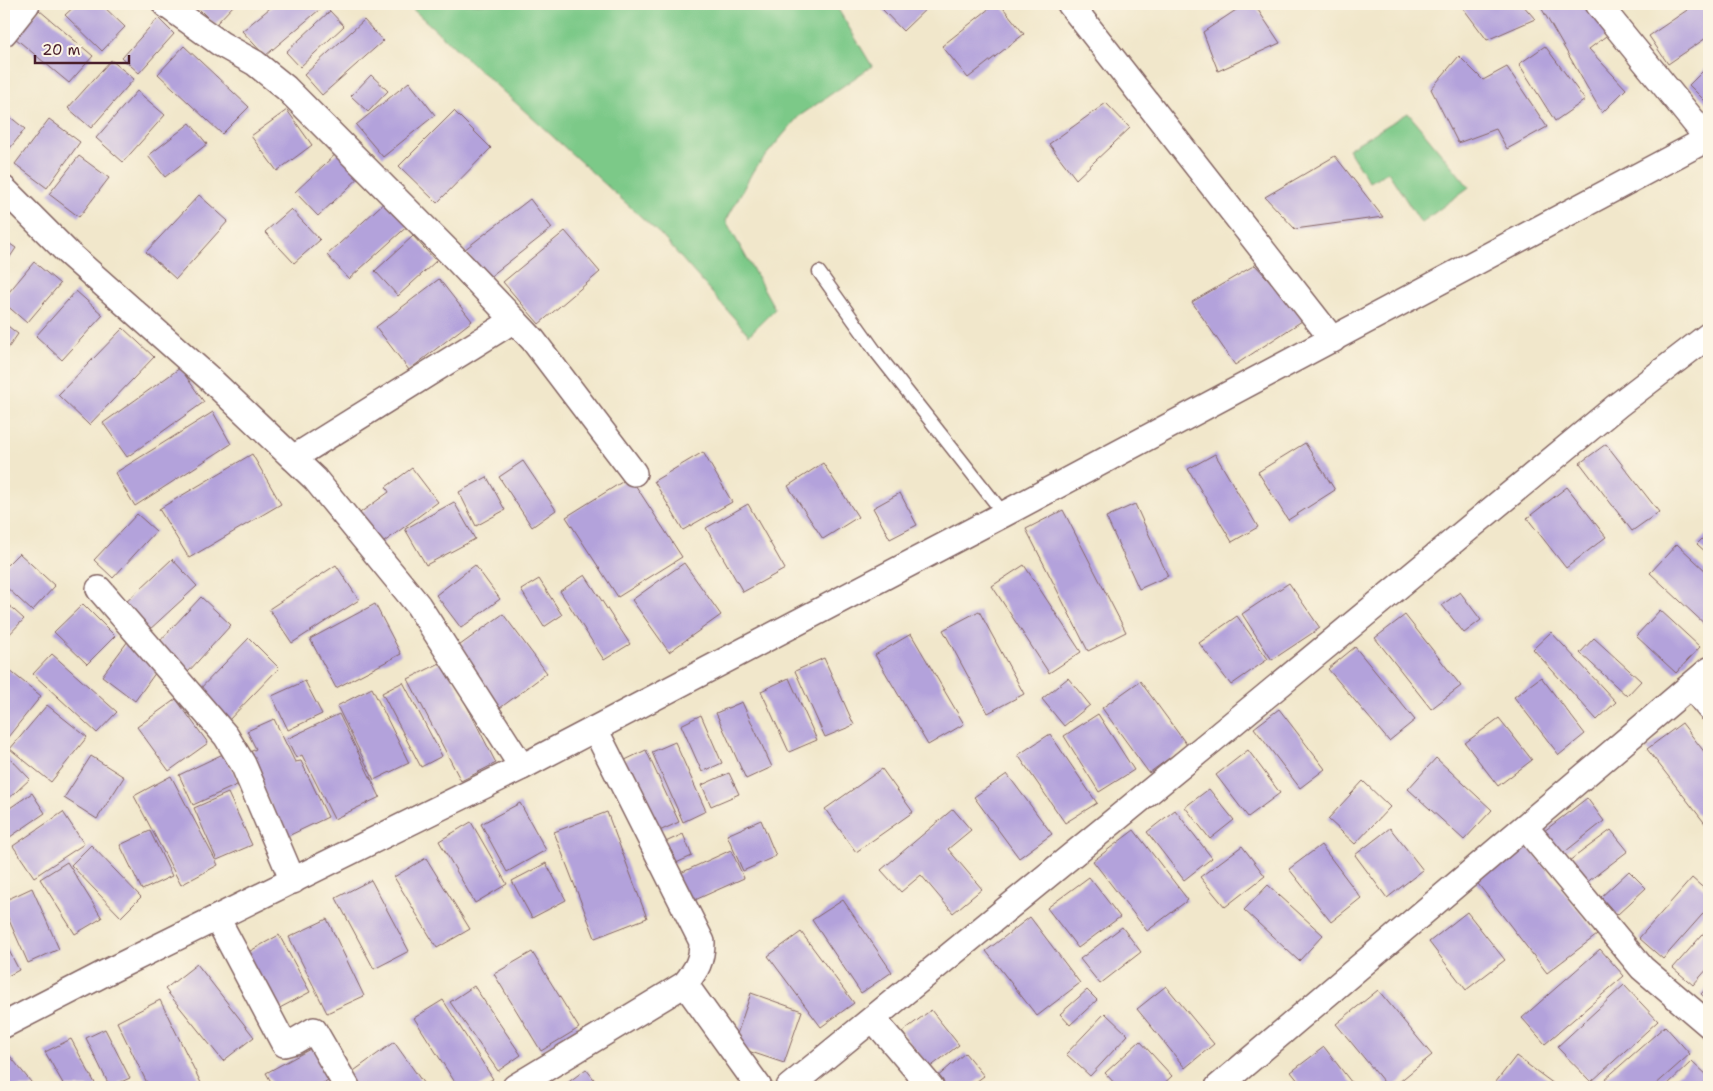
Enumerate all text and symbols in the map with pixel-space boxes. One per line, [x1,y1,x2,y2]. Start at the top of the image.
scale bar [35,32,129,64]
text: 20 m [42,40,81,60]

